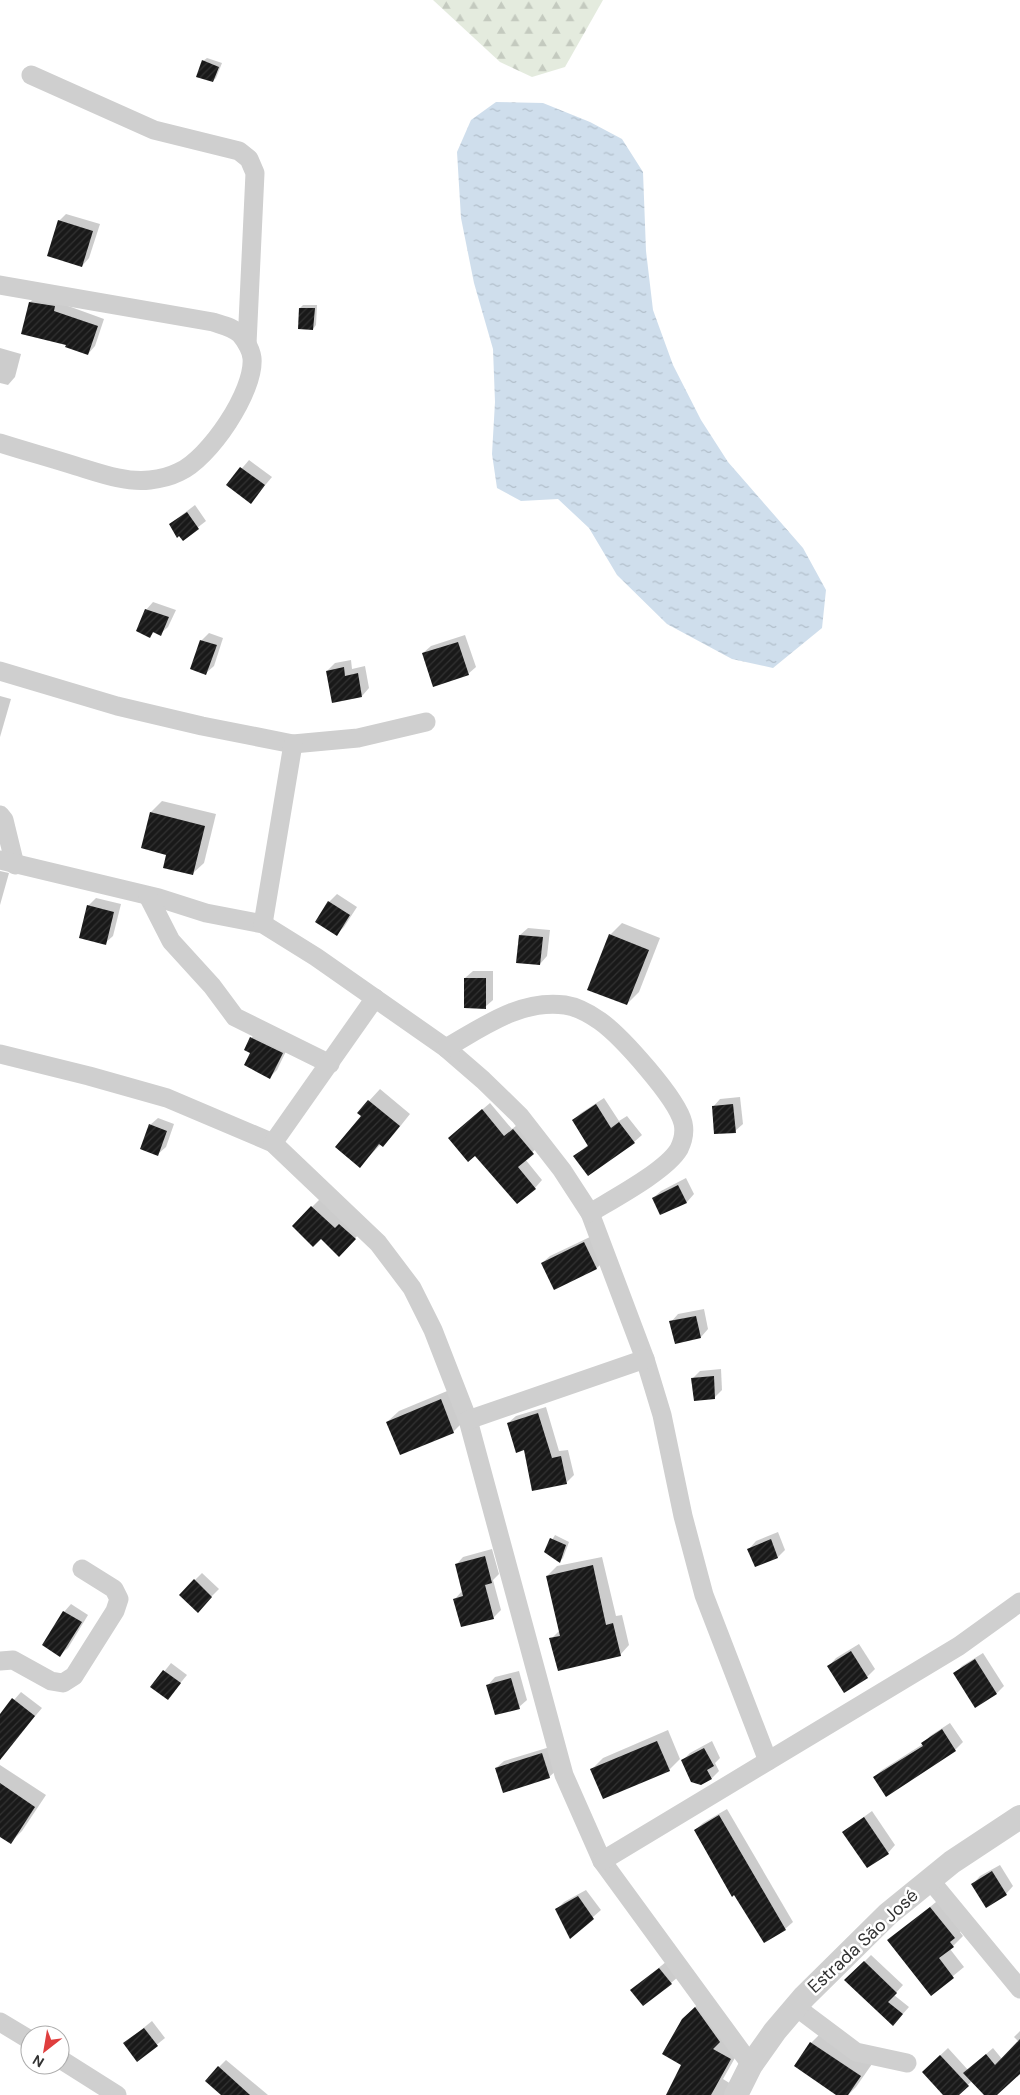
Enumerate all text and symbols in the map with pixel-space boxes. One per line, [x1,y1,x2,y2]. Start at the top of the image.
street label: Estrada São José [803,1884,923,1998]
north arrow [20,2025,70,2075]
text: N [29,2051,47,2071]

